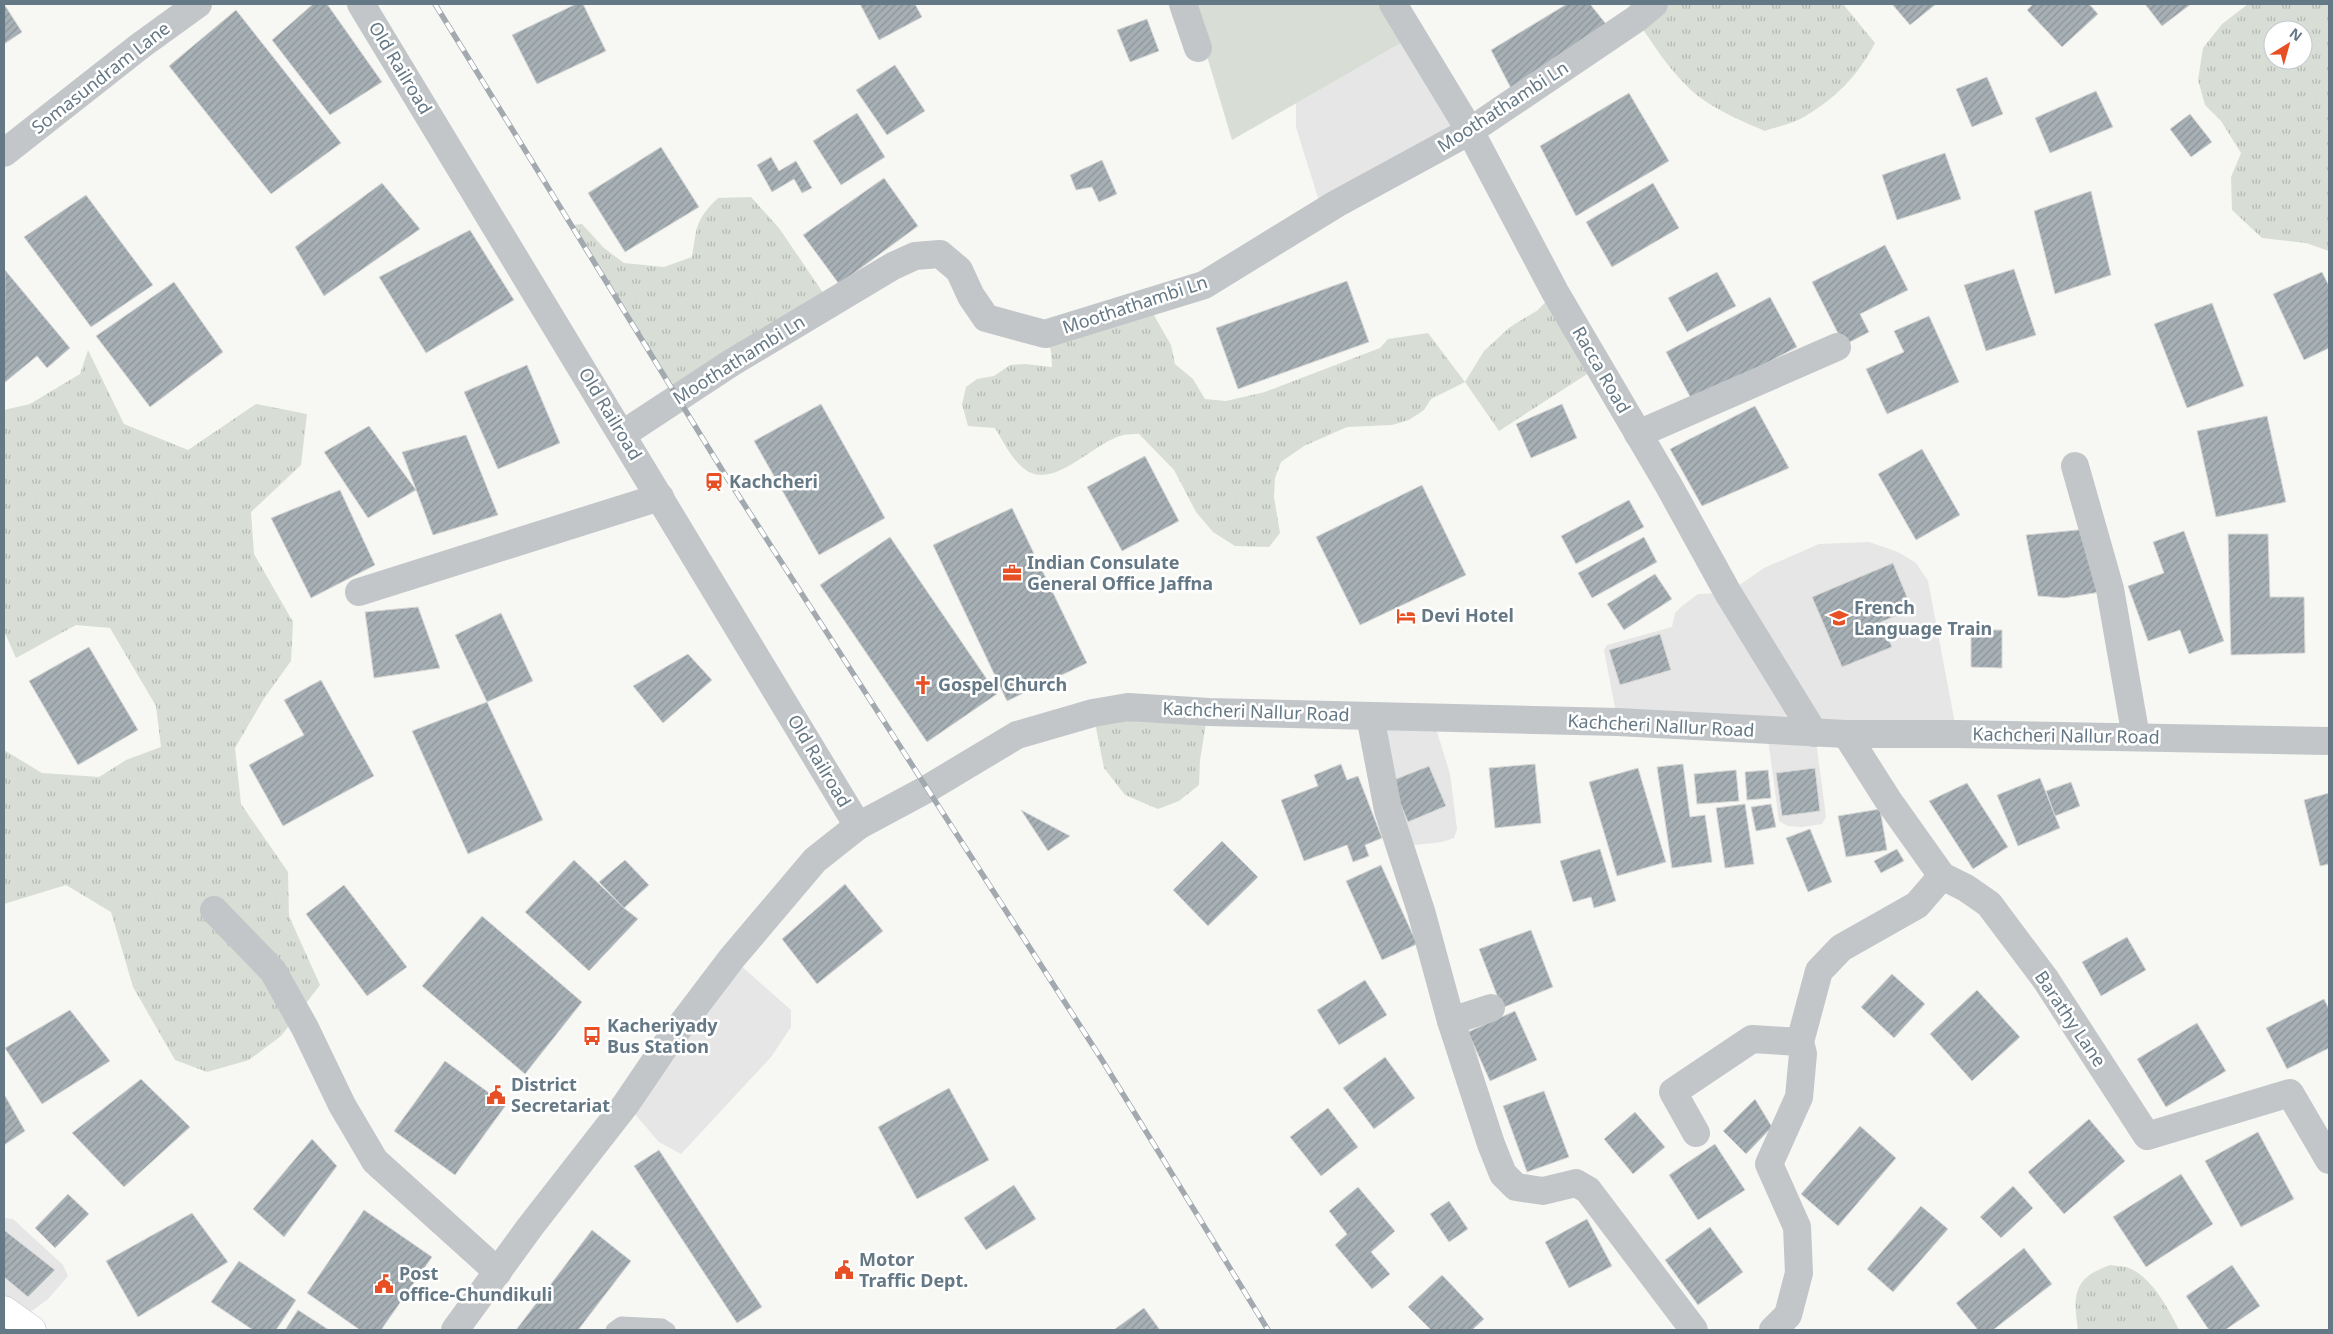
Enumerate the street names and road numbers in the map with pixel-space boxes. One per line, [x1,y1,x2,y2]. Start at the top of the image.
street label: Somasundram Lane [26,16,174,139]
street label: Old Railroad [364,17,438,118]
street label: Moothathambi Ln [1432,55,1572,157]
street label: Moothathambi Ln [1059,269,1210,339]
street label: Moothathambi Ln [668,309,809,409]
street label: Racca Road [1567,322,1636,417]
street label: Old Railroad [574,363,648,464]
street label: Kachcheri Nallur Road [1162,696,1350,726]
street label: Kachcheri Nallur Road [1567,708,1755,742]
street label: Old Railroad [783,710,857,811]
street label: Kachcheri Nallur Road [1972,721,2160,749]
street label: Barathy Lane [2030,966,2112,1071]

